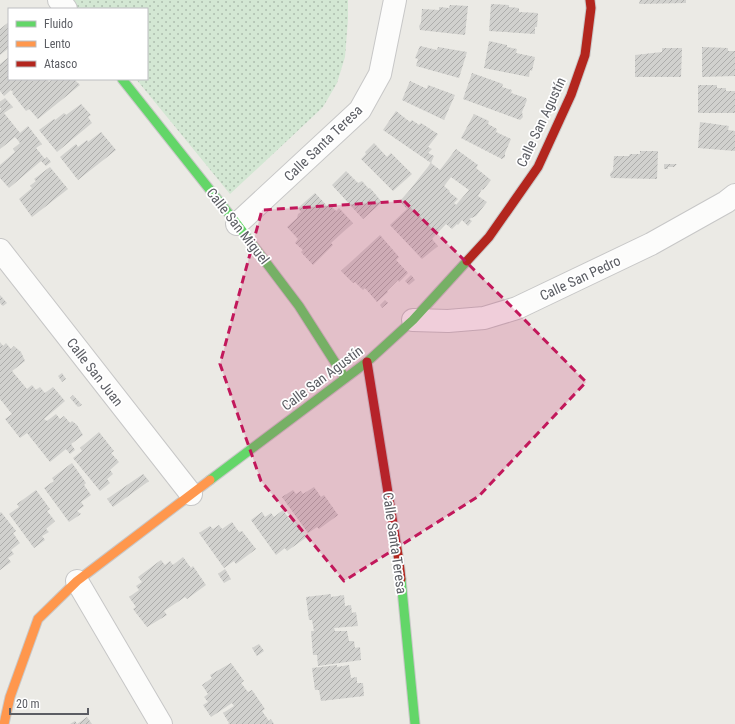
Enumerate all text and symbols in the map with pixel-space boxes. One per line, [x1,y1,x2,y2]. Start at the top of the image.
legend [8,8,148,80]
text: Fluido [44,17,73,31]
text: Lento [44,37,71,51]
text: Atasco [44,57,77,71]
street label: Calle San Agustín [513,75,569,169]
street label: Calle Santa Teresa [281,102,365,184]
street label: Calle San Miguel [203,185,273,267]
street label: Calle San Pedro [537,252,623,304]
street label: Calle San Juan [64,335,126,409]
street label: Calle San Agustín [278,342,366,414]
street label: Calle Santa Teresa [380,491,410,595]
scale bar [10,690,88,716]
text: 20 m [16,697,40,711]

